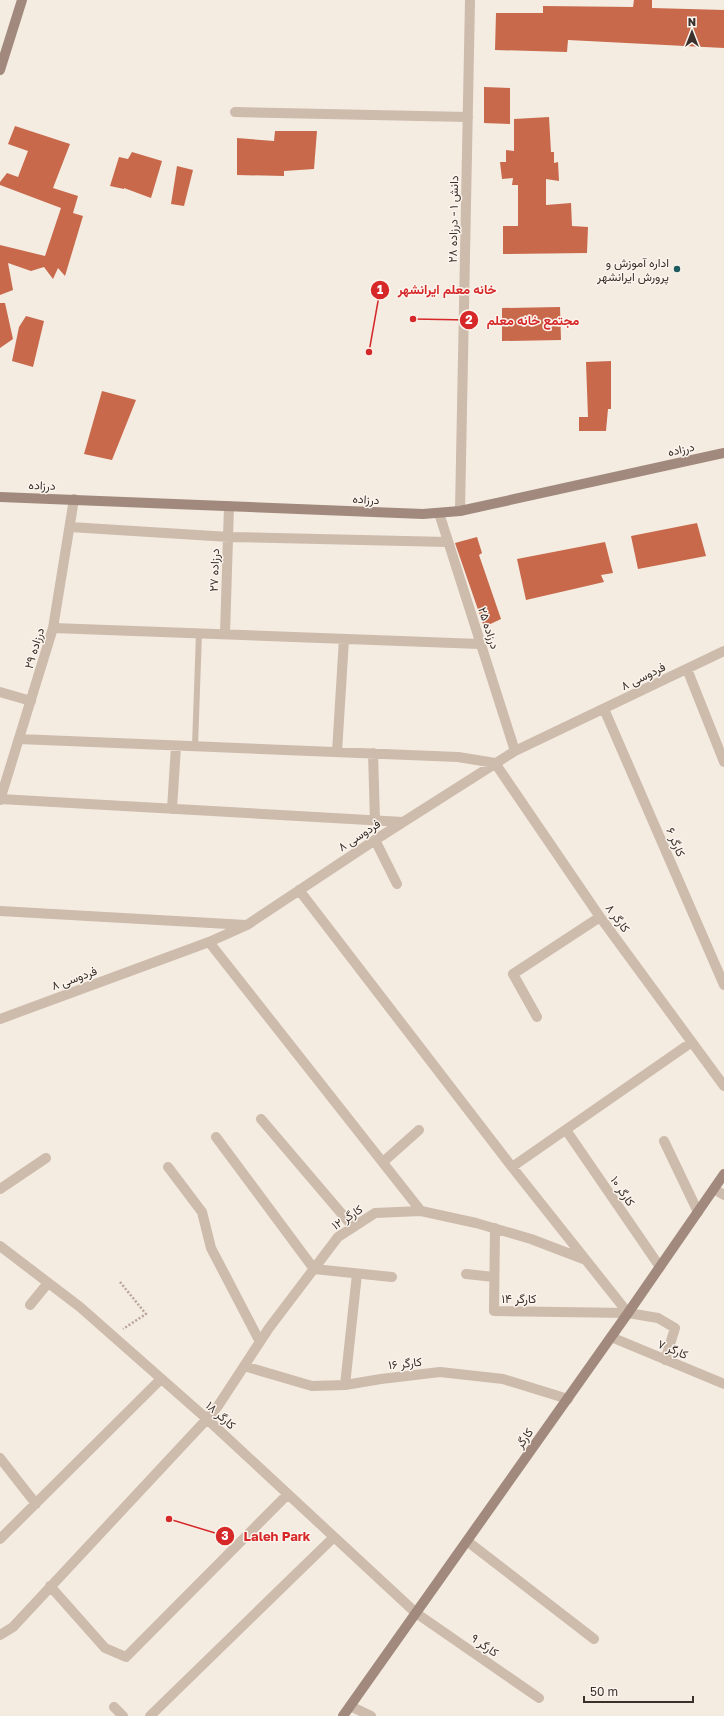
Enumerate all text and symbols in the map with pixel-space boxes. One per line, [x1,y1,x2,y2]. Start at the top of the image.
north arrow [672,12,712,52]
text: N [688,15,696,28]
street label: دانش ۱ - درزاده ۲۸ [445,175,462,263]
place label: اداره آموزش و پرورش ایرانشهر [596,255,669,285]
marker: اداره آموزش و پرورش ایرانشهر [672,264,682,274]
callout: خانه معلم ایرانشهر [370,277,505,302]
text: خانه معلم ایرانشهر [397,281,497,298]
text: 1 [377,282,383,297]
callout: مجتمع خانه معلم [459,308,587,333]
text: 2 [465,312,473,327]
text: مجتمع خانه معلم [487,312,579,330]
street label: درزاده [666,439,696,460]
street label: درزاده [28,477,56,494]
street label: درزاده [352,491,380,508]
street label: درزاده ۲۷ [206,548,223,592]
street label: درزاده ۲۵ [474,605,503,652]
street label: درزاده ۲۹ [21,625,48,671]
street label: فردوسی ۸ [618,659,668,694]
street label: فردوسی ۸ [335,816,384,855]
street label: کارگر ۶ [662,825,689,859]
street label: کارگر ۸ [602,901,633,936]
street label: فردوسی ۸ [49,963,99,994]
street label: کارگر ۱۰ [607,1173,638,1209]
street label: کارگر ۱۲ [329,1201,366,1234]
street label: کارگر ۱۴ [502,1291,536,1307]
street label: کارگر ۷ [655,1336,690,1363]
street label: کارگر ۱۶ [387,1354,423,1373]
street label: کارگر ۱۸ [202,1398,239,1433]
street label: کارگر [511,1425,537,1452]
callout: Laleh Park [215,1524,318,1549]
text: 3 [221,1528,229,1543]
text: Laleh Park [244,1528,311,1544]
street label: کارگر ۹ [468,1630,502,1661]
scale bar [584,1678,693,1704]
text: 50 m [590,1684,618,1699]

